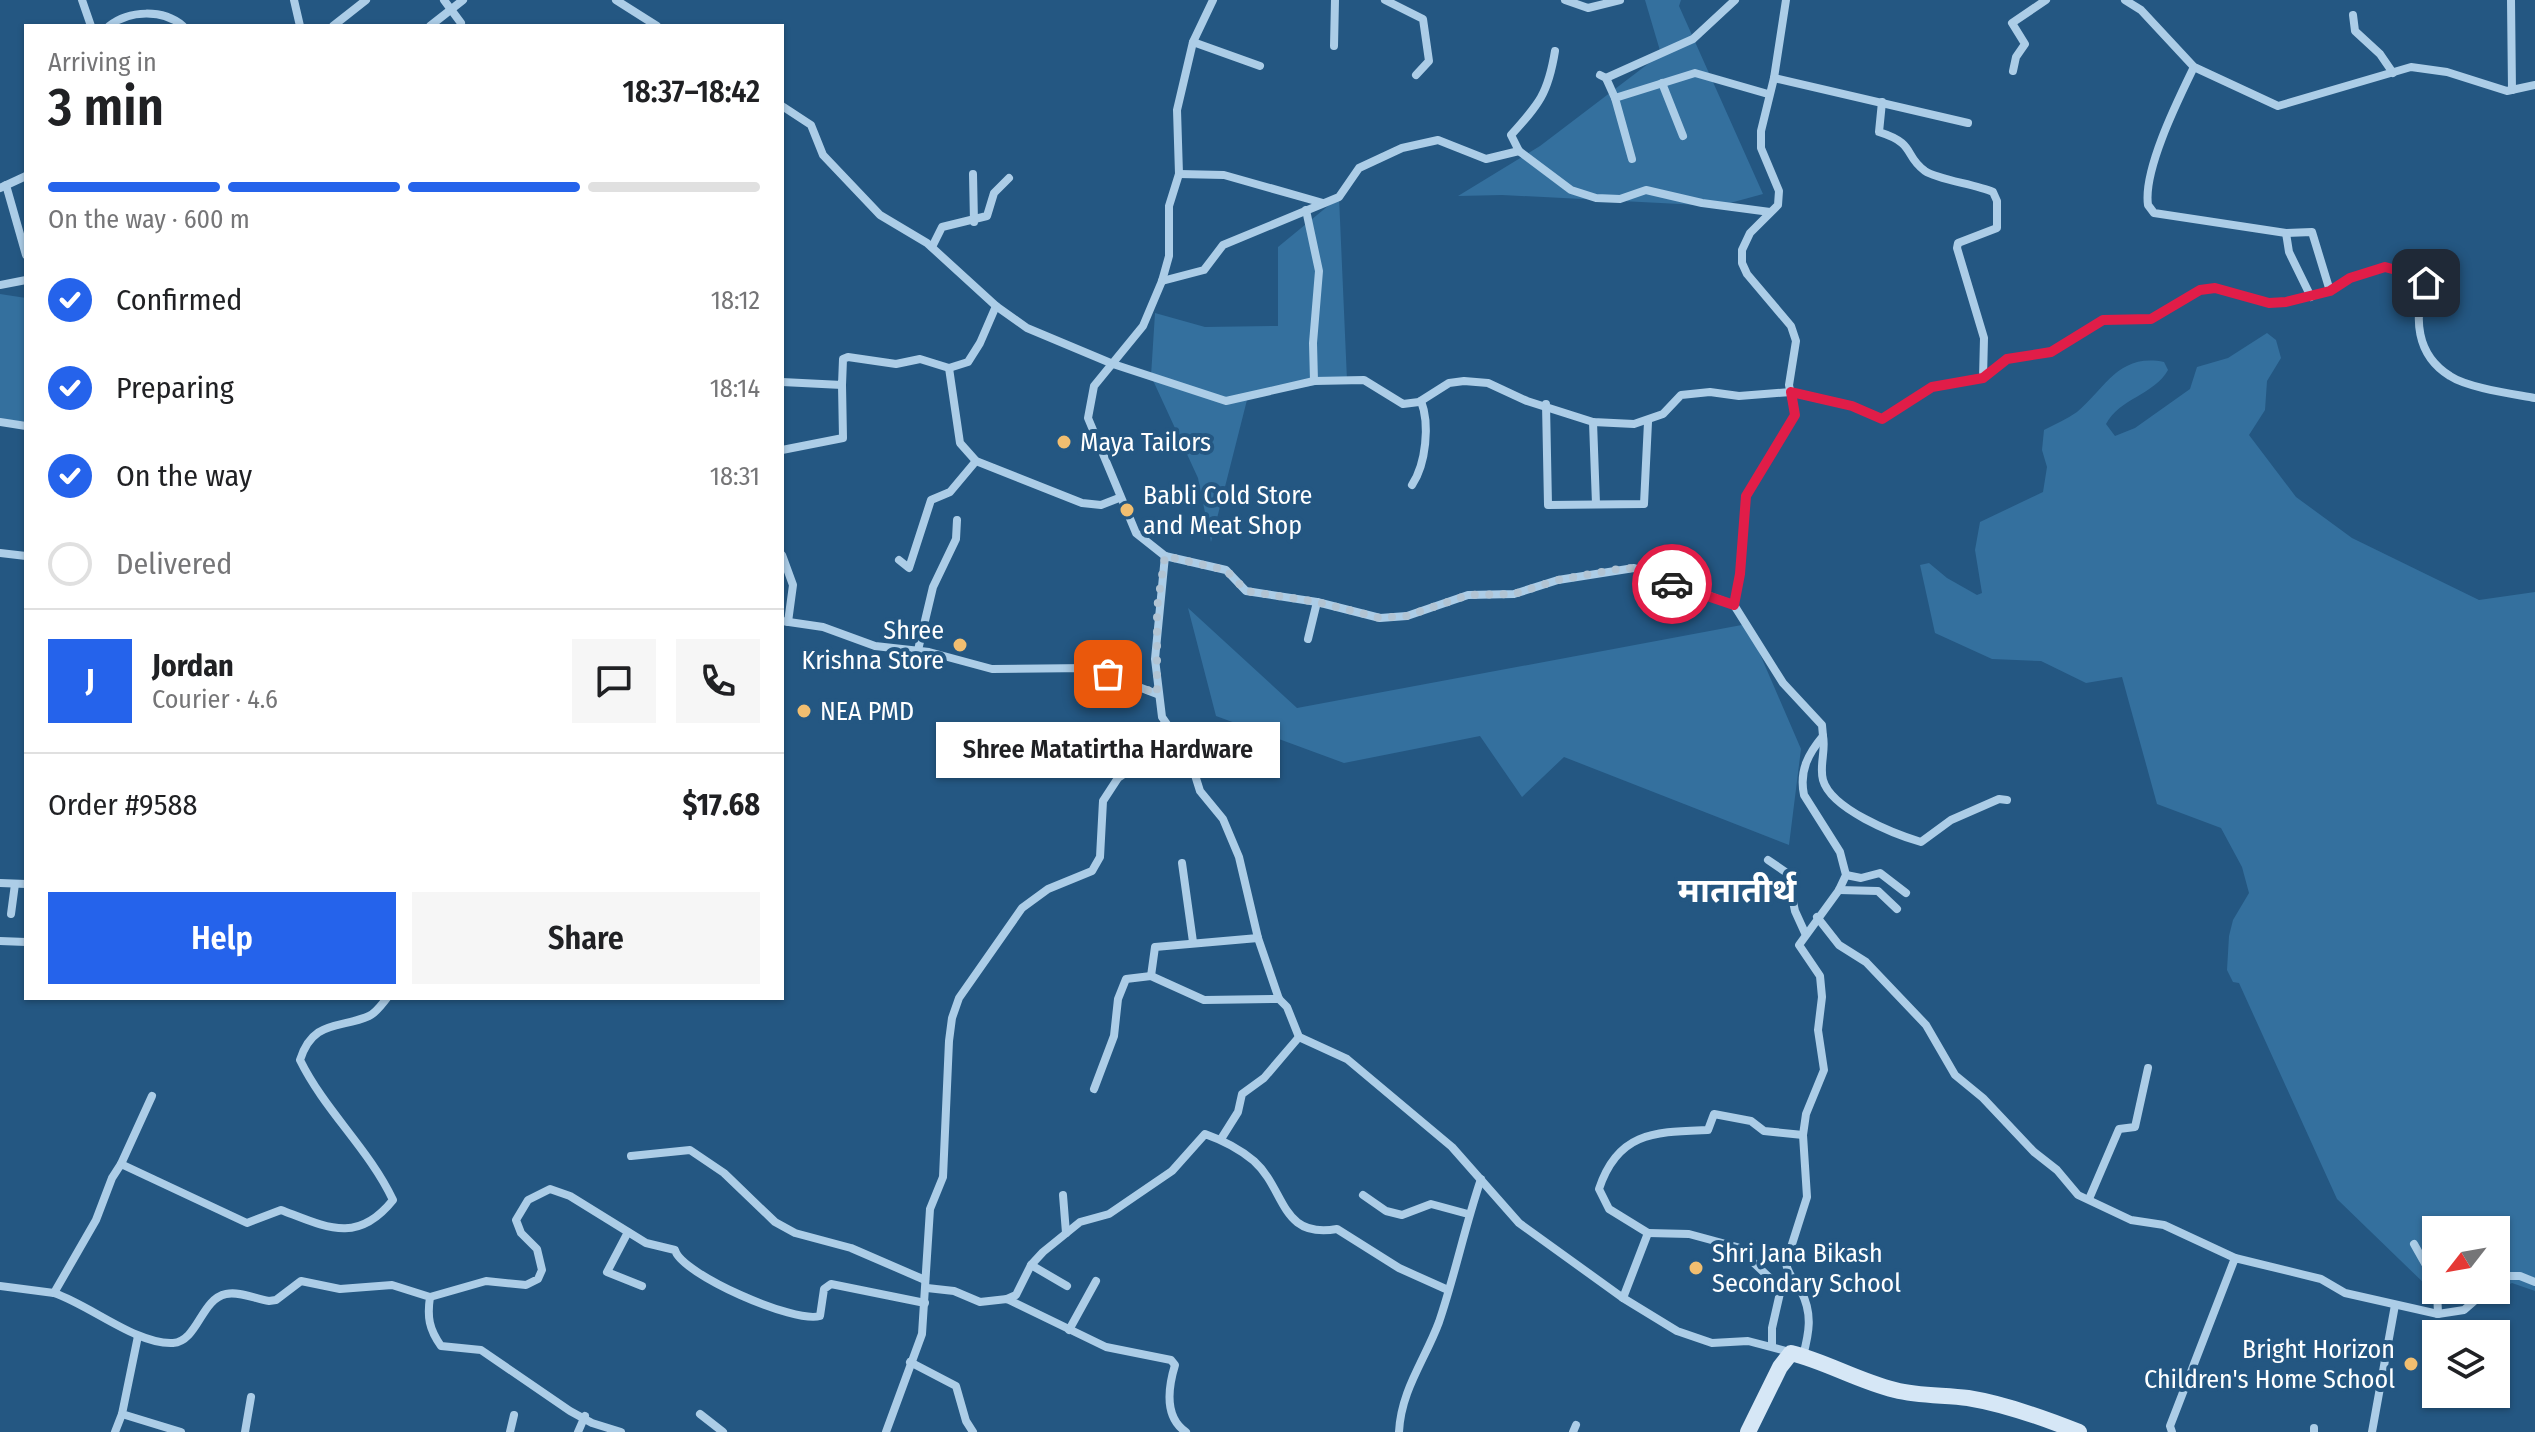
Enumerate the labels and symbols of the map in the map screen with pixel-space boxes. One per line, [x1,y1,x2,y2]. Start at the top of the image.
pin [2392,249,2460,317]
place label: Maya Tailors [1080,427,1211,458]
marker: Maya Tailors [1055,433,1073,451]
place label: Babli Cold Store and Meat Shop [1143,480,1312,541]
marker: Babli Cold Store and Meat Shop [1118,501,1136,519]
courier [1632,544,1712,624]
place label: Shree Krishna Store [801,615,944,676]
marker: Shree Krishna Store [951,636,969,654]
pin [1074,640,1142,708]
place label: NEA PMD [820,696,914,727]
marker: NEA PMD [795,702,813,720]
callout: Shree Matatirtha Hardware [936,722,1280,778]
district label: मातातीर्थ [1678,870,1797,911]
north arrow [2422,1216,2510,1304]
place label: Shri Jana Bikash Secondary School [1712,1238,1901,1299]
marker: Shri Jana Bikash Secondary School [1687,1259,1705,1277]
place label: Bright Horizon Children's Home School [2144,1334,2395,1395]
marker: Bright Horizon Children's Home School [2402,1355,2420,1373]

